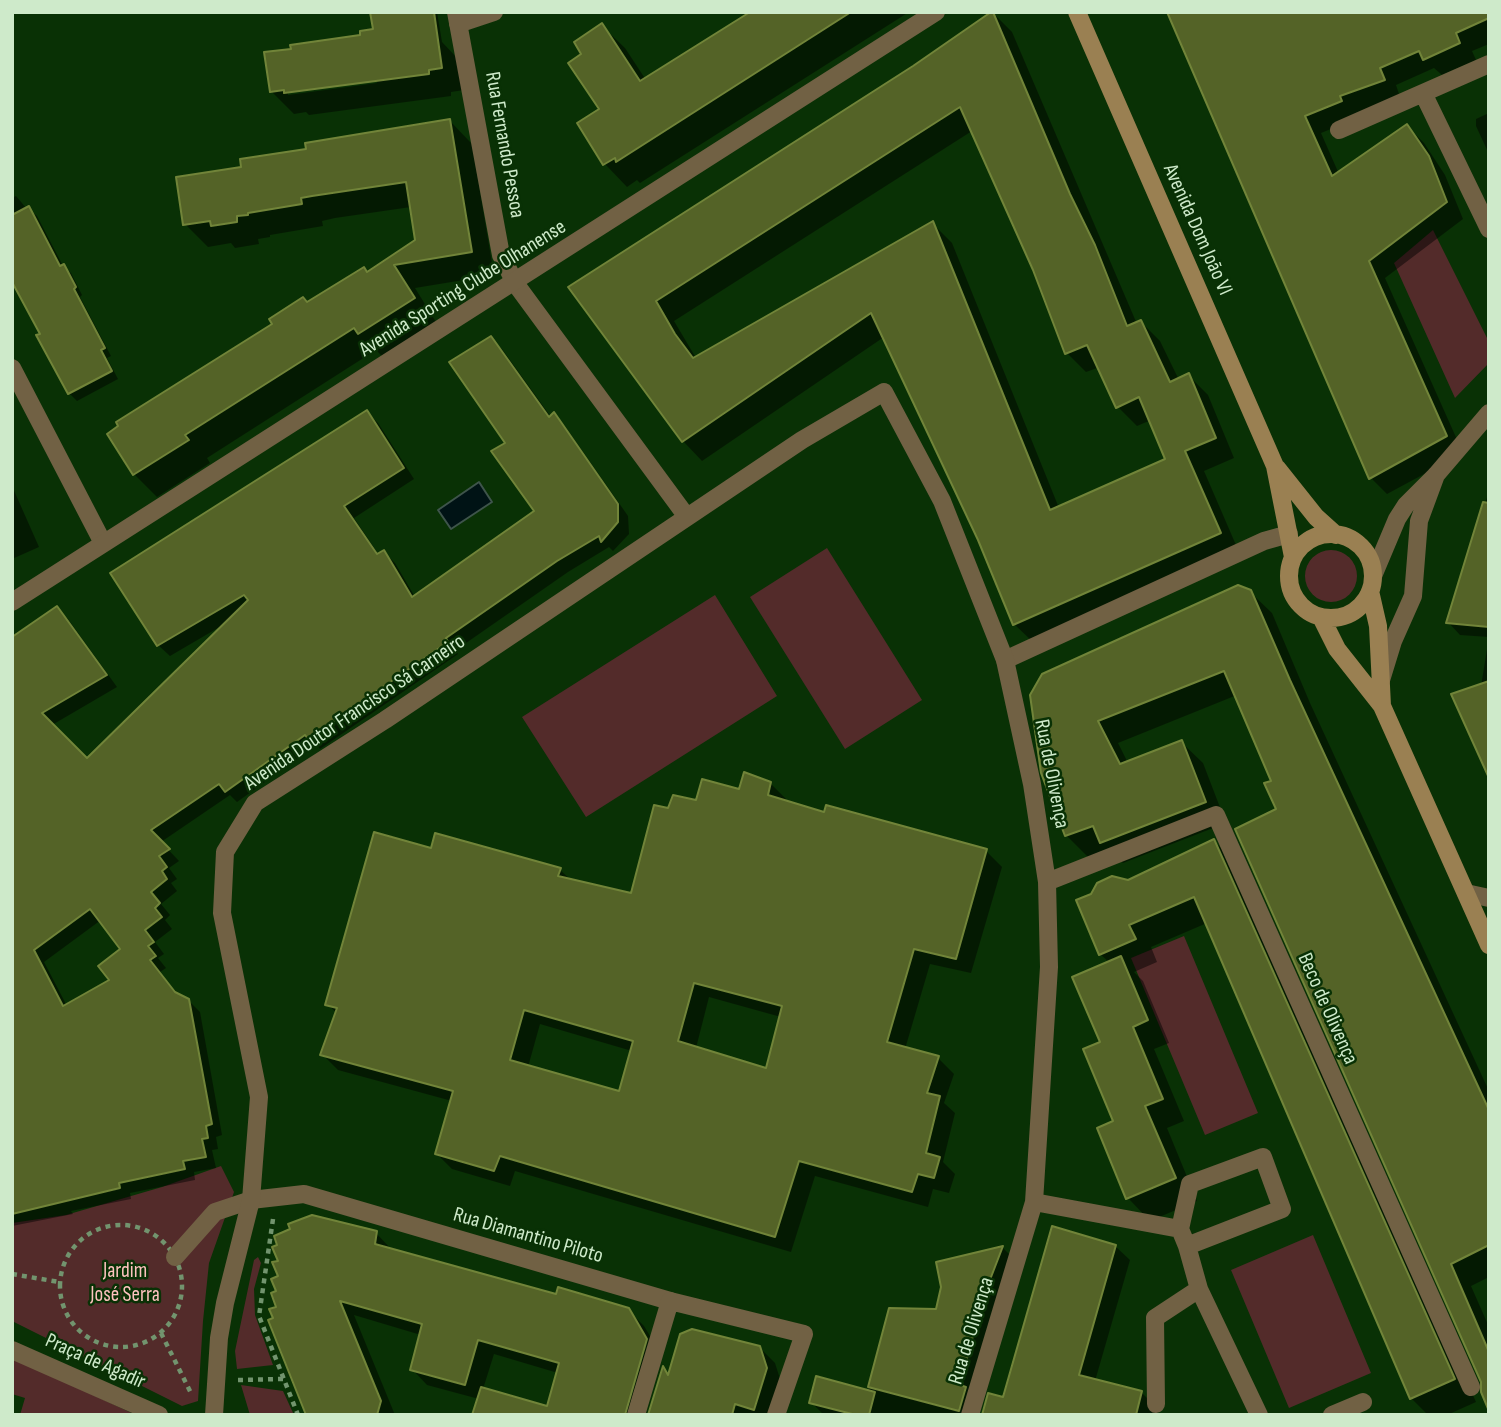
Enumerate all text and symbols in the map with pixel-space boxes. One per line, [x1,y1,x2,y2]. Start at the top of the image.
street label: Rua Fernando Pessoa [479,70,529,220]
street label: Avenida Dom João VI [1157,161,1237,299]
street label: Avenida Sporting Clube Olhanense [355,215,571,363]
street label: Avenida Doutor Francisco Sá Carneiro [240,629,470,797]
street label: Rua de Olivença [1028,717,1074,831]
street label: Beco de Olivença [1291,950,1363,1068]
street label: Rua Diamantino Piloto [450,1203,606,1269]
park label: Jardim José Serra [90,1259,160,1309]
street label: Rua de Olivença [944,1274,1000,1388]
street label: Praça de Agadir [41,1329,149,1395]

